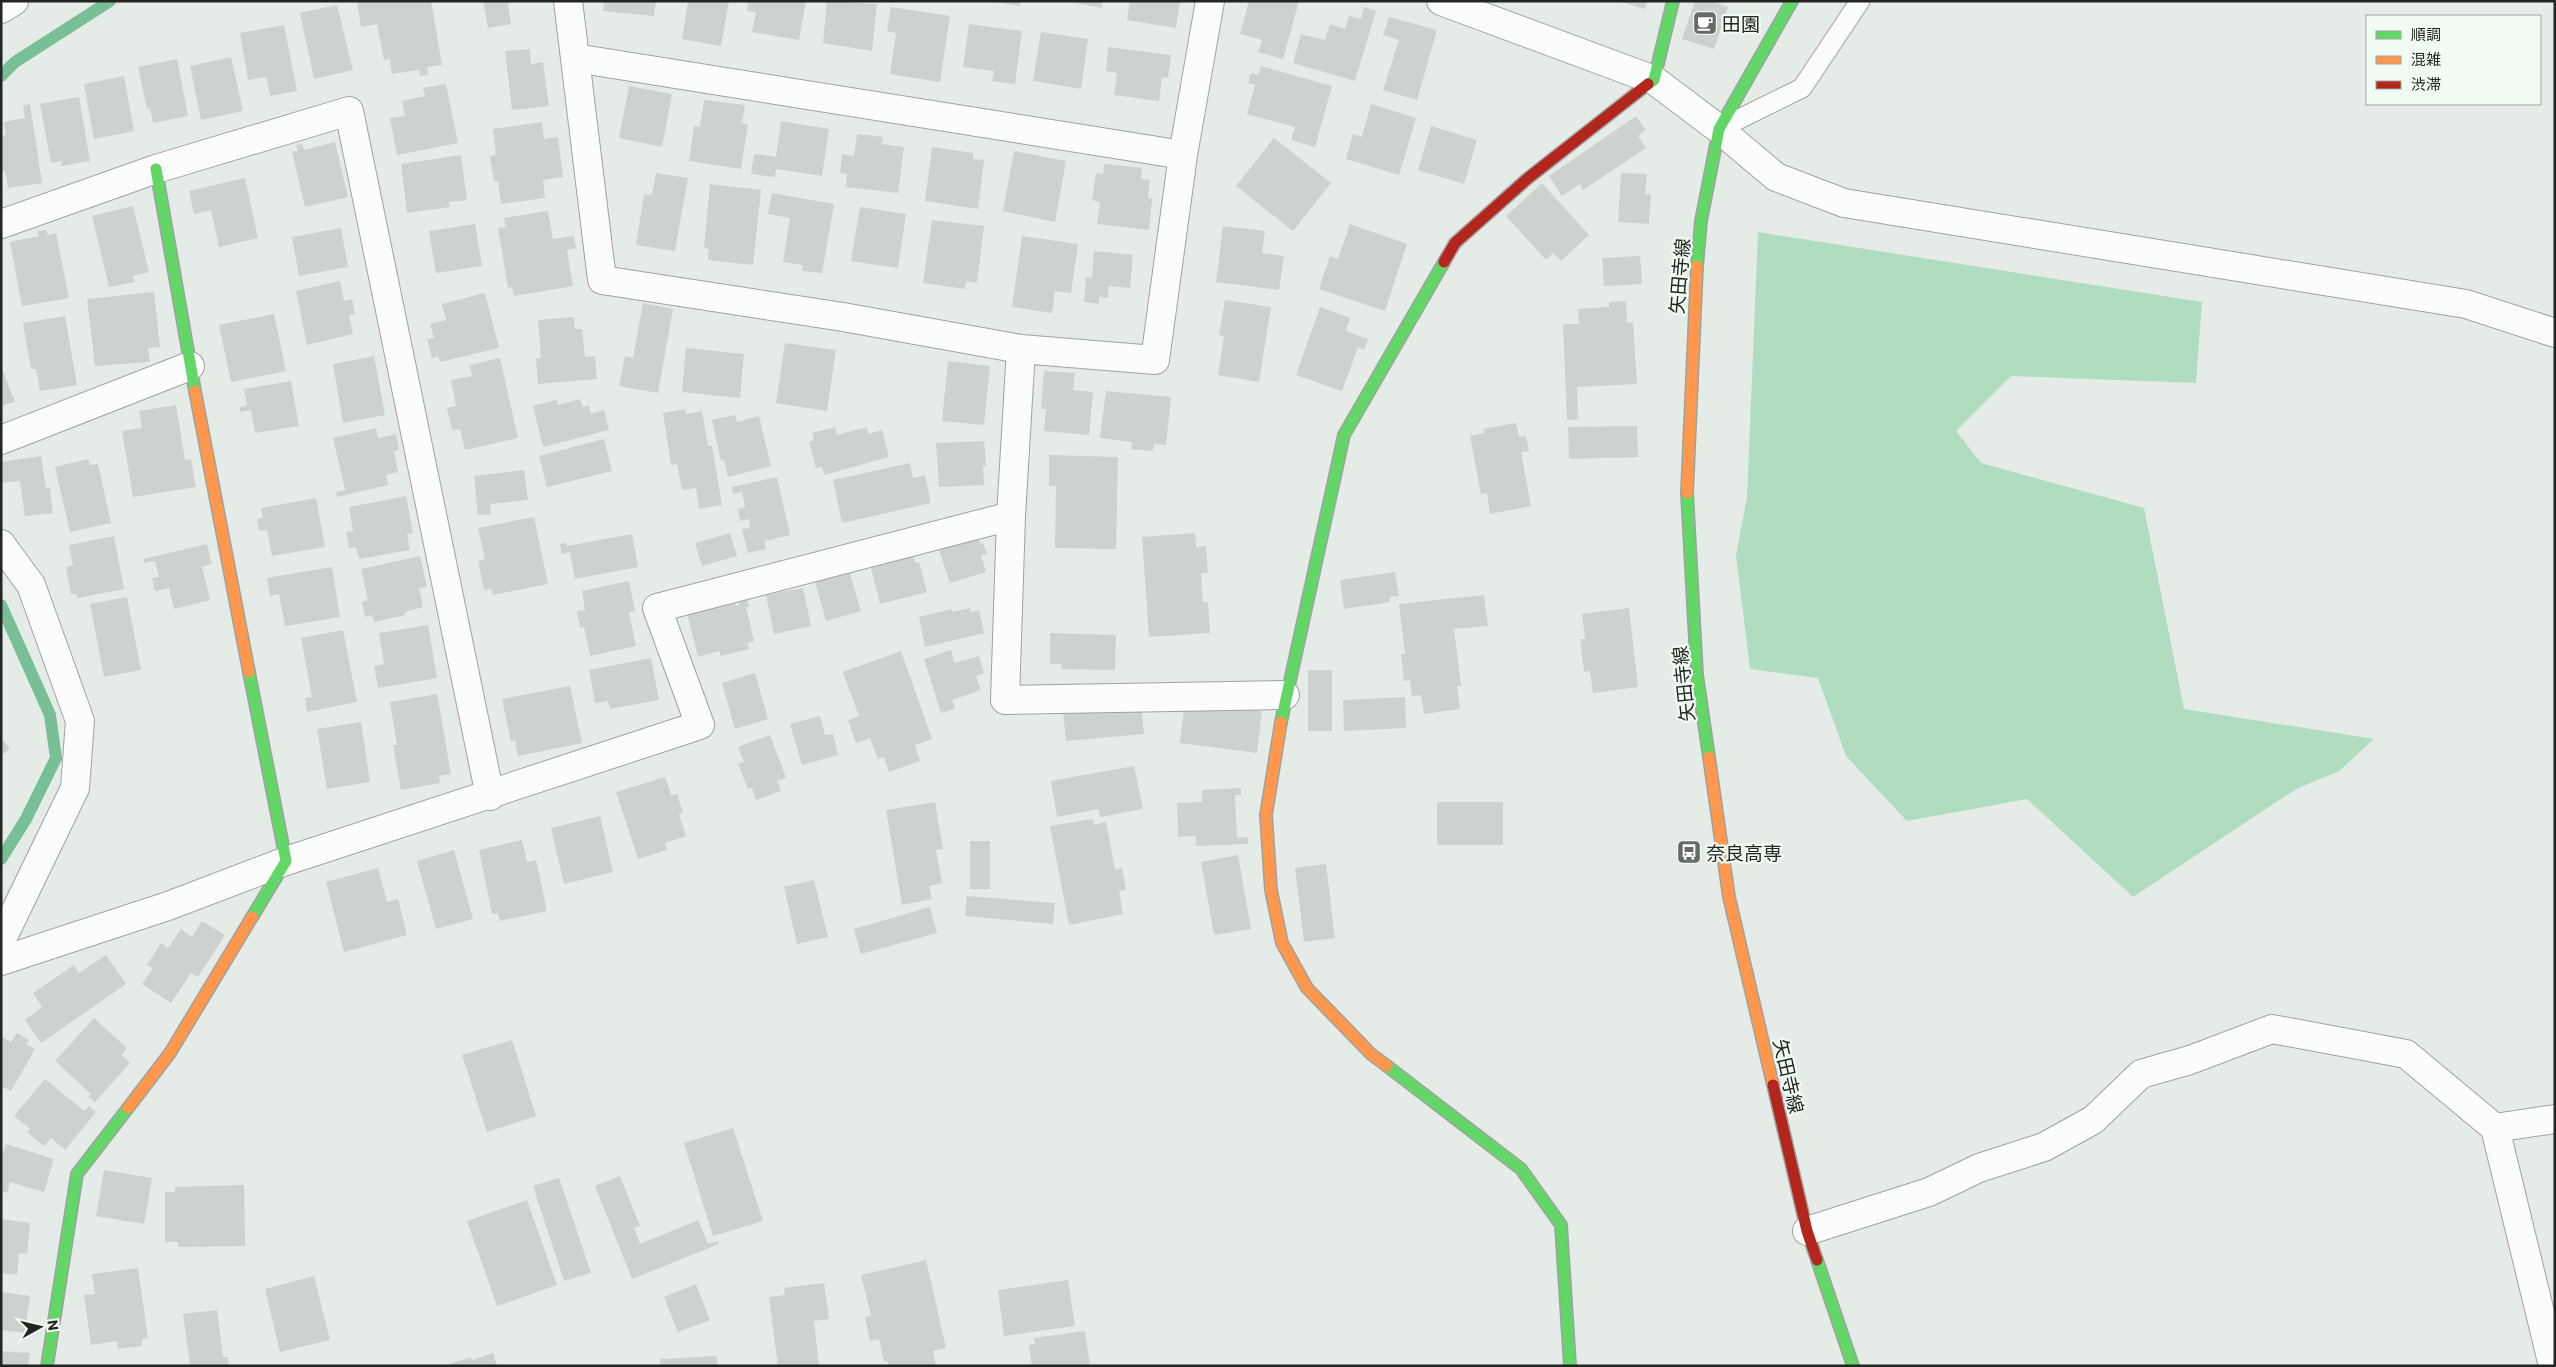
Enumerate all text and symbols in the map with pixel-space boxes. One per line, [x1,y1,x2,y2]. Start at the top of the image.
cafe icon: 田園 [1692,10,1718,36]
place label: 田園 [1722,12,1760,35]
legend [2366,15,2541,105]
text: 順調 [2411,25,2441,43]
text: 混雑 [2411,50,2441,68]
text: 渋滞 [2411,75,2441,93]
street label: 矢田寺線 [1664,237,1694,315]
street label: 矢田寺線 [1668,645,1698,723]
bus stop icon: 奈良高専 [1676,839,1702,865]
place label: 奈良高専 [1706,841,1782,864]
street label: 矢田寺線 [1769,1036,1809,1116]
north arrow [15,1302,65,1352]
text: N [44,1319,63,1332]

